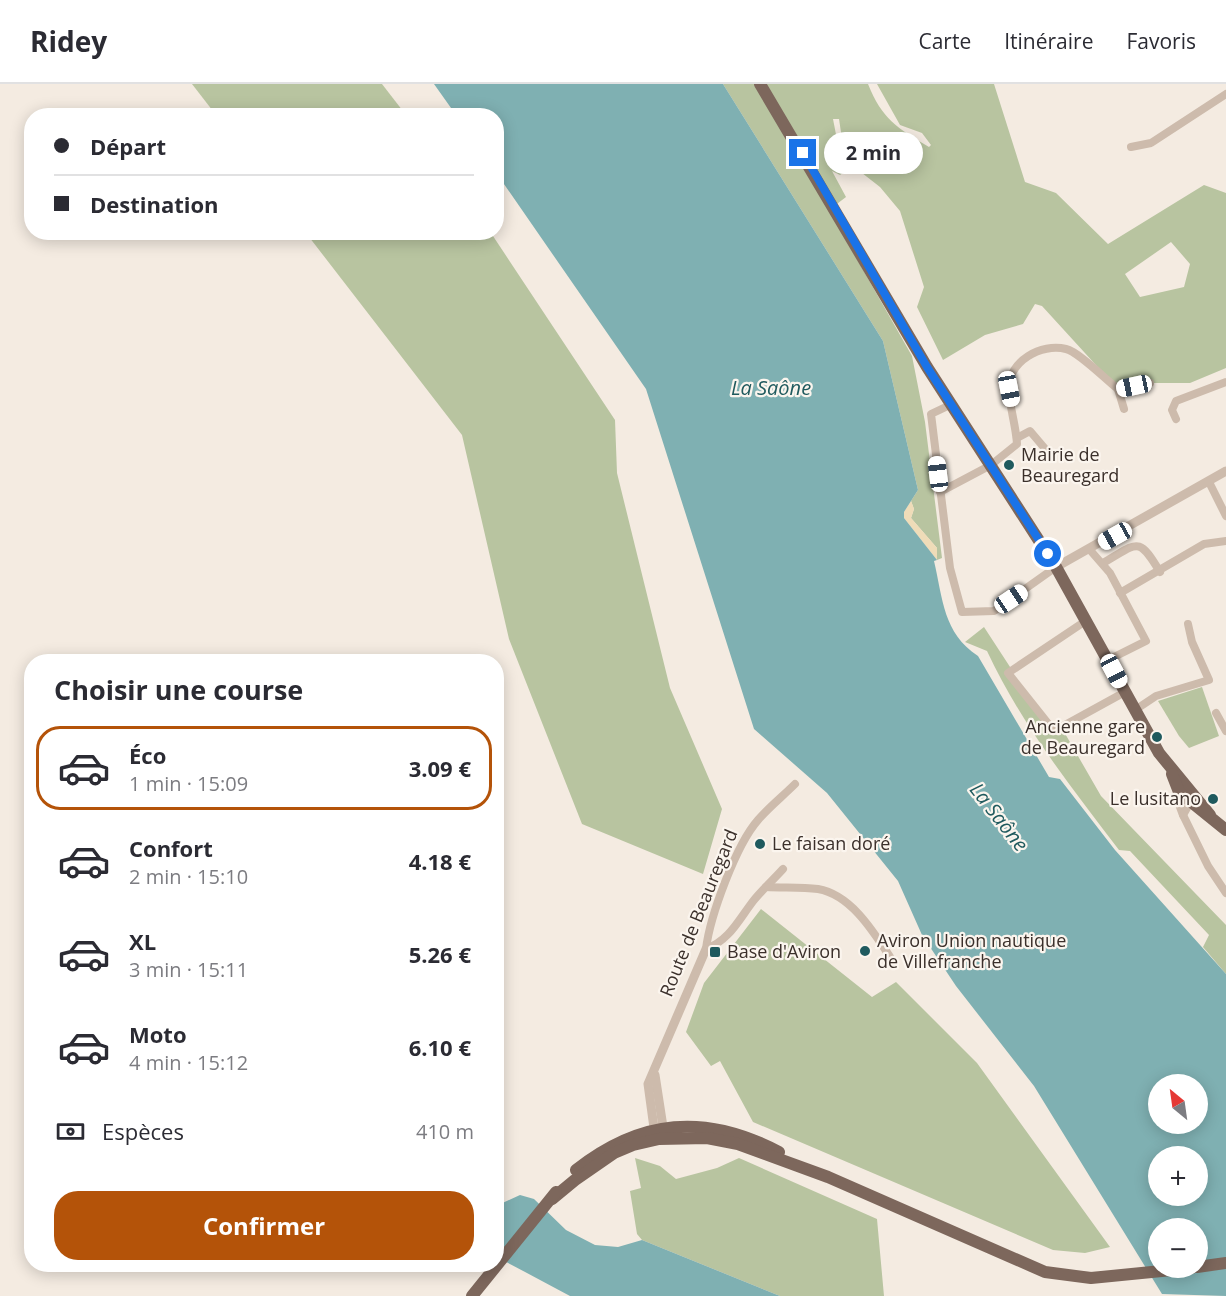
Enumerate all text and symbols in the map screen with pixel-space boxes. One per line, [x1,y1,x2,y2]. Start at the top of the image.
text: Ridey [30,22,107,60]
text: Carte [918,27,971,55]
text: Itinéraire [1004,27,1093,55]
text: Favoris [1126,27,1196,55]
text: Départ [90,131,166,161]
callout: 2 min [824,132,923,174]
route end [789,139,816,166]
text: 2 min [846,139,901,166]
text: Destination [90,189,219,219]
car [997,370,1021,408]
car [1115,373,1153,399]
water label: La Saône [731,374,811,401]
place label: Mairie de Beauregard [1021,442,1119,487]
car [927,455,949,493]
marker: Mairie de Beauregard [1002,458,1016,472]
car [1095,519,1135,553]
route start [1034,540,1061,567]
car [991,581,1031,617]
car [1098,651,1130,691]
text: Choisir une course [54,671,303,708]
place label: Ancienne gare de Beauregard [1021,714,1145,759]
marker: Ancienne gare de Beauregard [1150,730,1164,744]
text: Éco [129,740,166,770]
icon: car [57,741,111,795]
text: 3.09 € [409,753,471,783]
text: 1 min · 15:09 [129,770,248,797]
water label: La Saône [964,777,1035,857]
place label: Le lusitano [1110,786,1201,810]
marker: Le lusitano [1206,792,1220,806]
street label: Route de Beauregard [654,825,743,1000]
place label: Le faisan doré [772,831,890,855]
text: Confort [129,833,213,863]
icon: car [57,834,111,888]
marker: Le faisan doré [753,837,767,851]
text: 4.18 € [409,846,471,876]
text: 2 min · 15:10 [129,863,248,890]
text: XL [129,926,156,956]
icon: car [57,927,111,981]
place label: Aviron Union nautique de Villefranche [877,928,1066,973]
text: 5.26 € [409,939,471,969]
place label: Base d'Aviron [727,939,841,963]
marker: Aviron Union nautique de Villefranche [858,944,872,958]
marker: Base d'Aviron [708,945,722,959]
text: 3 min · 15:11 [129,956,248,983]
text: Moto [129,1019,187,1049]
icon: car [57,1020,111,1074]
text: 6.10 € [409,1032,471,1062]
text: 4 min · 15:12 [129,1049,248,1076]
north arrow [1148,1074,1208,1134]
map controls [1148,1074,1208,1278]
icon: cash [54,1115,87,1148]
text: Espèces [102,1116,184,1146]
text: 410 m [416,1118,474,1145]
button: + [1148,1146,1208,1206]
button: Confirmer [54,1191,474,1260]
button: − [1148,1218,1208,1278]

